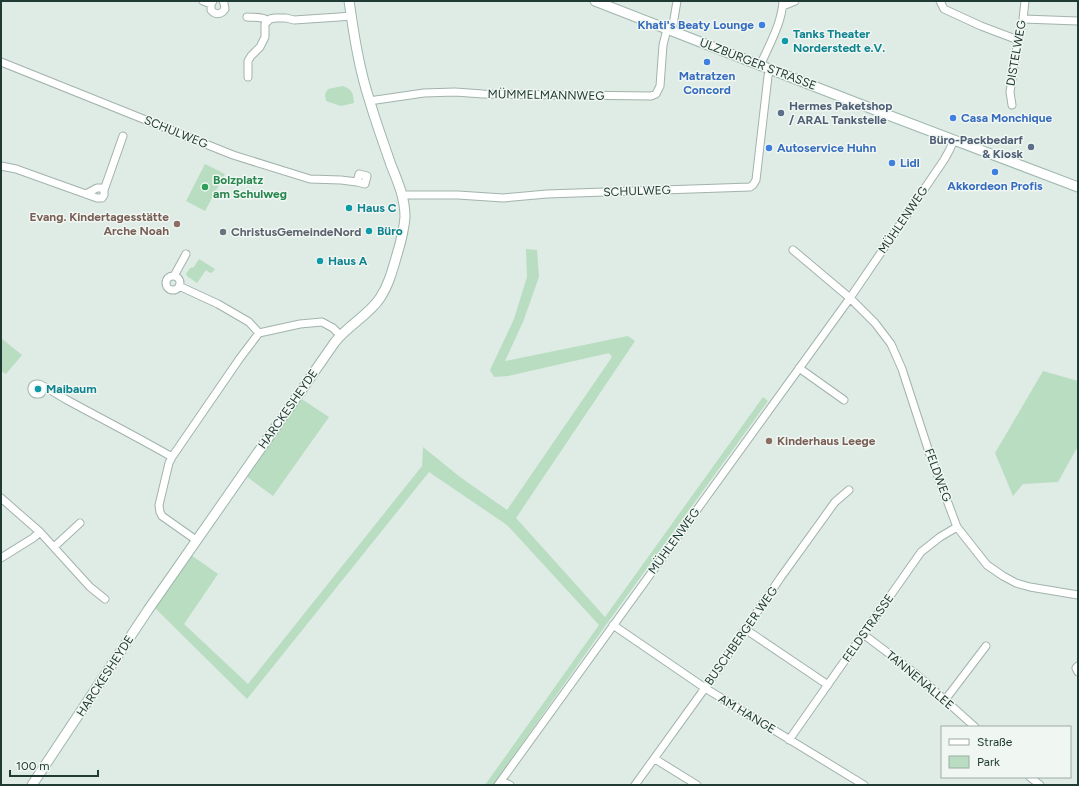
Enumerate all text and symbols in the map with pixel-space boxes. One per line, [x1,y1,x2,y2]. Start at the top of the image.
place label: Khati's Beaty Lounge [638,18,754,32]
street label: DISTELWEG [1003,19,1029,87]
marker: Khati's Beaty Lounge [757,20,767,30]
place label: Tanks Theater Norderstedt e.V. [793,27,885,55]
street label: ULZBURGER STRASSE [698,35,818,93]
marker: Tanks Theater Norderstedt e.V. [780,36,790,46]
marker: Matratzen Concord [702,57,712,67]
place label: Matratzen Concord [679,69,735,97]
street label: MÜMMELMANNWEG [487,87,605,103]
place label: Hermes Paketshop / ARAL Tankstelle [789,99,893,127]
marker: Hermes Paketshop / ARAL Tankstelle [776,108,786,118]
place label: Casa Monchique [961,111,1052,125]
street label: SCHULWEG [142,113,210,151]
marker: Casa Monchique [948,113,958,123]
place label: Büro-Packbedarf & Kiosk [929,133,1024,161]
place label: Autoservice Huhn [777,141,876,155]
marker: Büro-Packbedarf & Kiosk [1026,142,1036,152]
marker: Autoservice Huhn [764,143,774,153]
place label: Lidl [900,156,920,170]
marker: Lidl [887,158,897,168]
marker: Akkordeon Profis [990,167,1000,177]
place label: Bolzplatz am Schulweg [213,173,287,201]
place label: Akkordeon Profis [947,179,1043,193]
marker: Bolzplatz am Schulweg [200,182,210,192]
street label: SCHULWEG [603,183,671,199]
street label: MÜHLENWEG [875,184,931,256]
place label: Haus C [357,201,397,215]
marker: Haus C [344,203,354,213]
place label: Evang. Kindertagesstätte Arche Noah [29,210,169,238]
marker: Evang. Kindertagesstätte Arche Noah [172,219,182,229]
place label: Büro [377,224,403,238]
place label: ChristusGemeindeNord [231,225,361,239]
marker: Büro [364,226,374,236]
marker: ChristusGemeindeNord [218,227,228,237]
place label: Haus A [328,254,368,268]
marker: Haus A [315,256,325,266]
street label: HARCKESHEYDE [255,367,321,451]
place label: Maibaum [46,382,97,396]
marker: Maibaum [33,384,43,394]
place label: Kinderhaus Leege [777,434,876,448]
marker: Kinderhaus Leege [764,436,774,446]
street label: FELDWEG [922,446,954,504]
street label: MÜHLENWEG [645,505,703,577]
street label: BUSCHBERGER WEG [702,584,780,688]
street label: FELDSTRASSE [839,591,897,665]
street label: HARCKESHEYDE [74,633,136,719]
street label: TANNENALLEE [883,648,957,712]
street label: AM HANGE [716,692,778,736]
legend [941,726,1071,778]
text: Straße [977,735,1013,749]
scale bar [10,752,98,778]
text: Park [977,755,1000,769]
text: 100 m [16,759,50,773]

